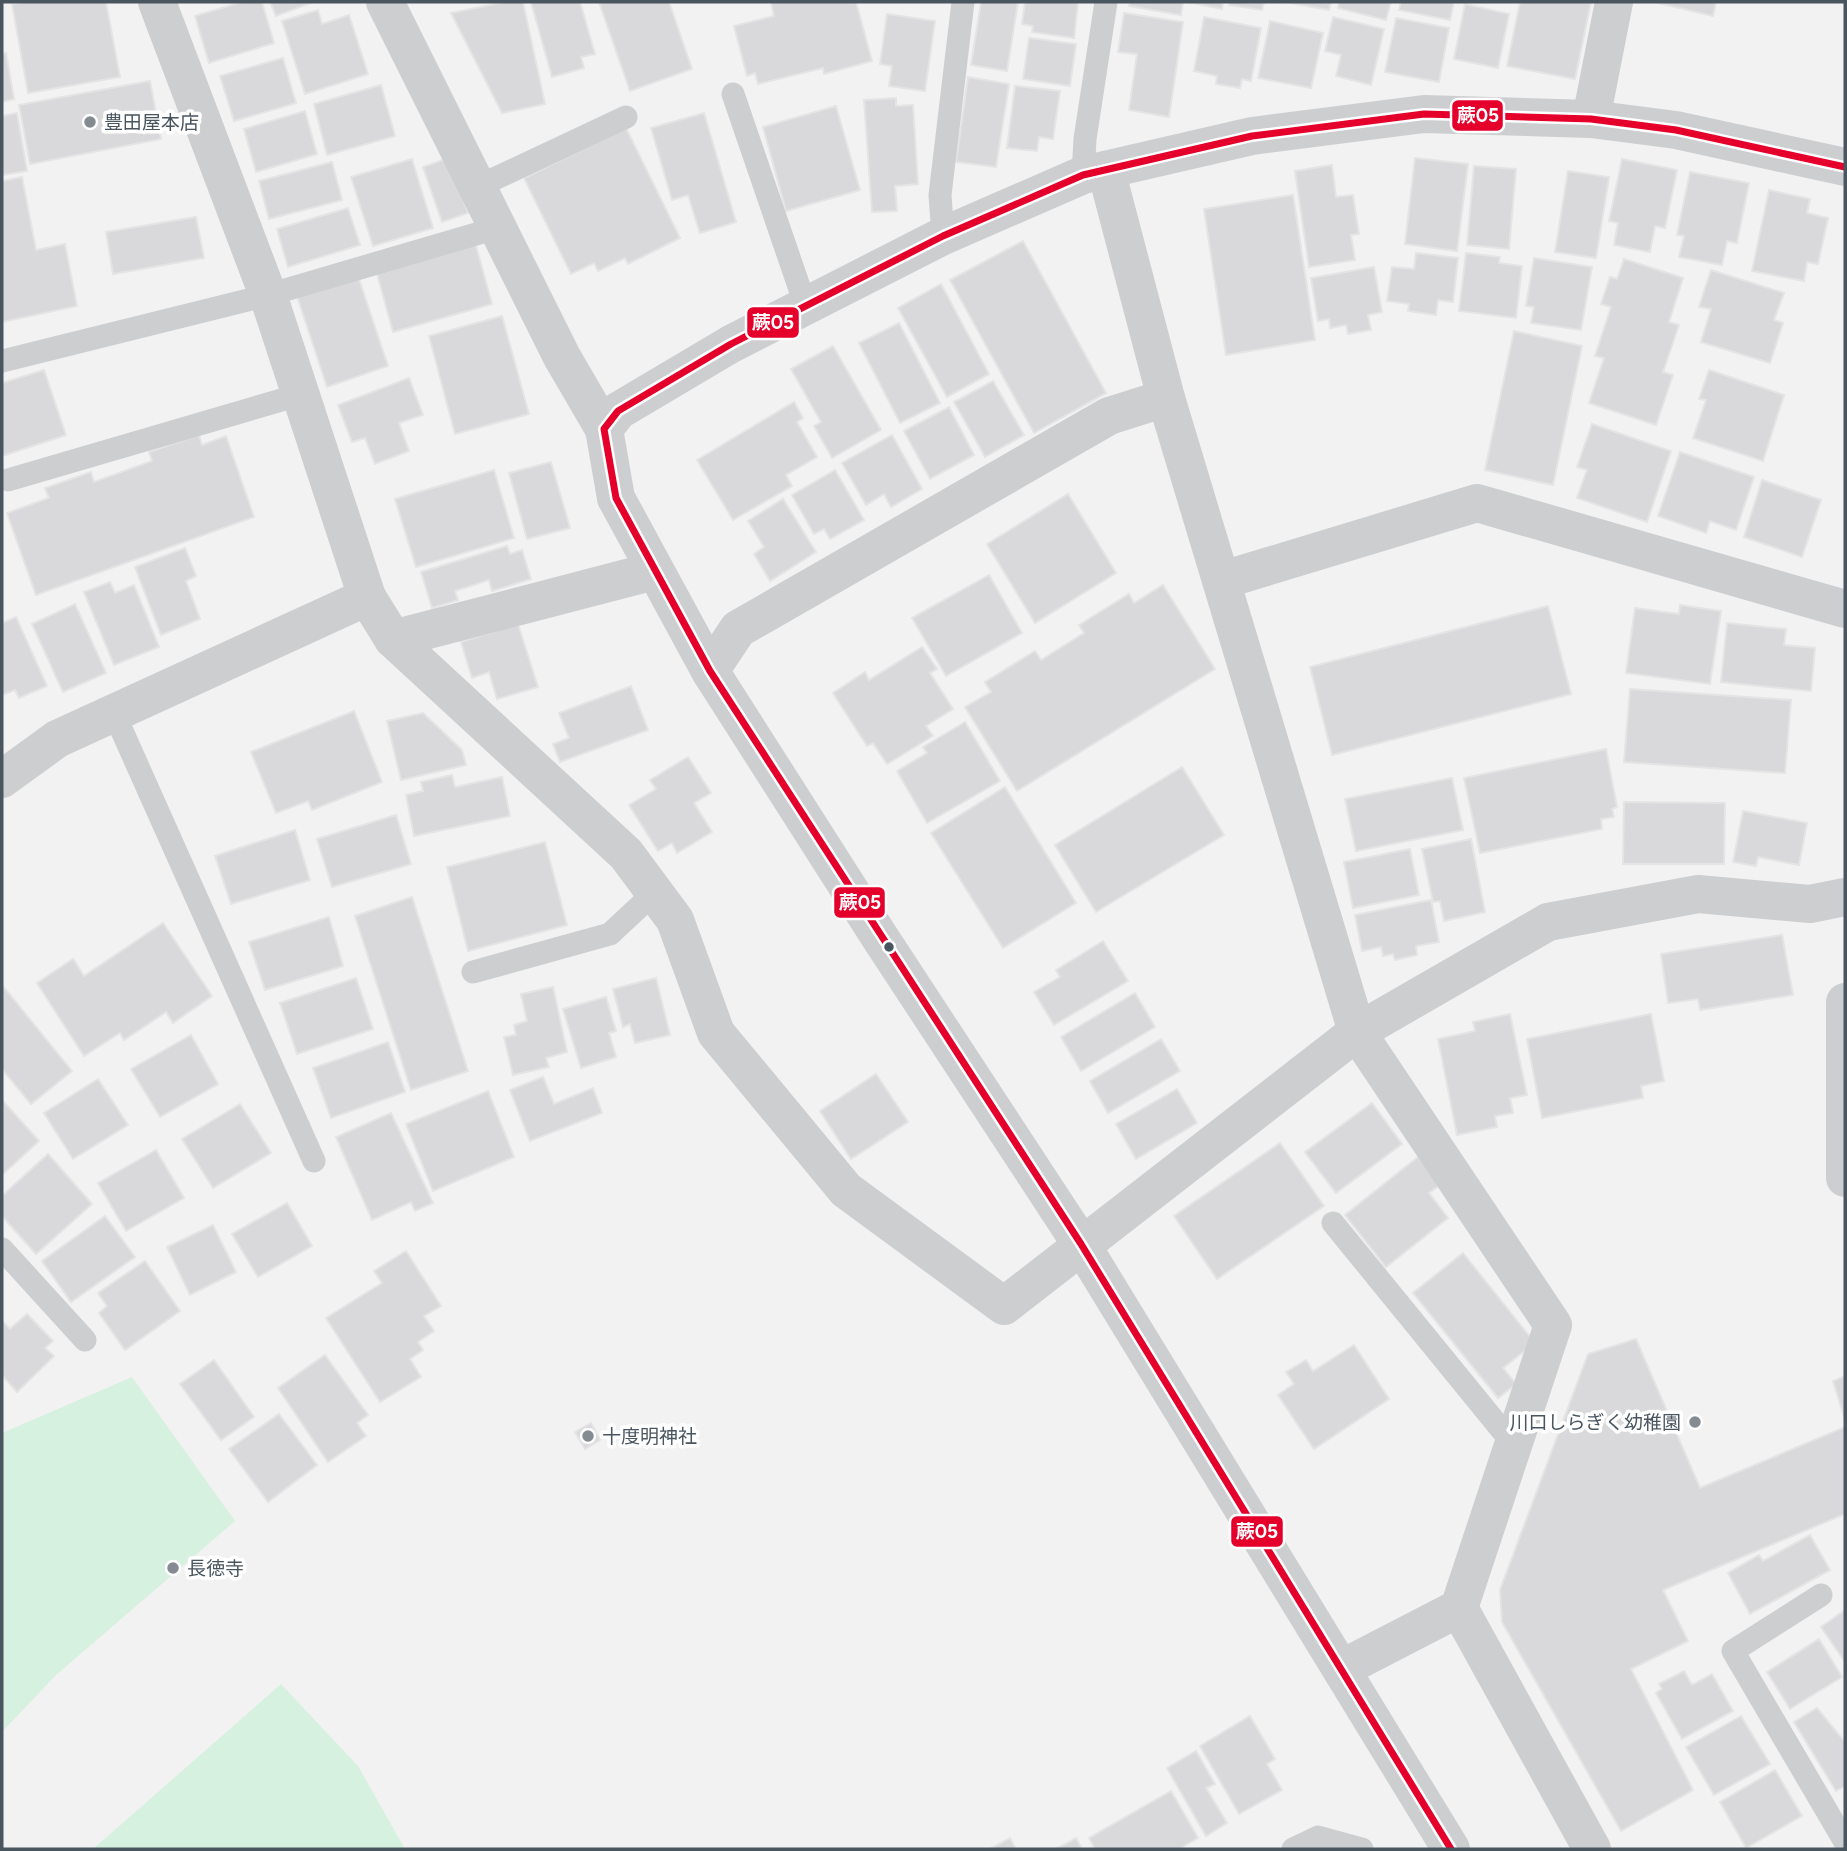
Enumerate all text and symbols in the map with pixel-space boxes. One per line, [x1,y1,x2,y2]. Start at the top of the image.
line badge: 蕨05 [1451,99,1504,132]
text: 蕨05 [1457,104,1499,127]
place label: 豊田屋本店 [104,111,199,134]
marker: 豊田屋本店 [82,114,98,130]
line badge: 蕨05 [746,306,800,339]
text: 蕨05 [752,311,794,334]
line badge: 蕨05 [833,886,886,919]
text: 蕨05 [839,891,881,914]
unlabelled marker [882,940,896,954]
place label: 川口しらぎく幼稚園 [1510,1411,1681,1434]
marker: 川口しらぎく幼稚園 [1687,1414,1703,1430]
place label: 十度明神社 [602,1425,697,1448]
marker: 十度明神社 [580,1428,596,1444]
line badge: 蕨05 [1230,1515,1284,1548]
text: 蕨05 [1236,1520,1278,1543]
place label: 長徳寺 [187,1557,244,1580]
marker: 長徳寺 [165,1560,181,1576]

